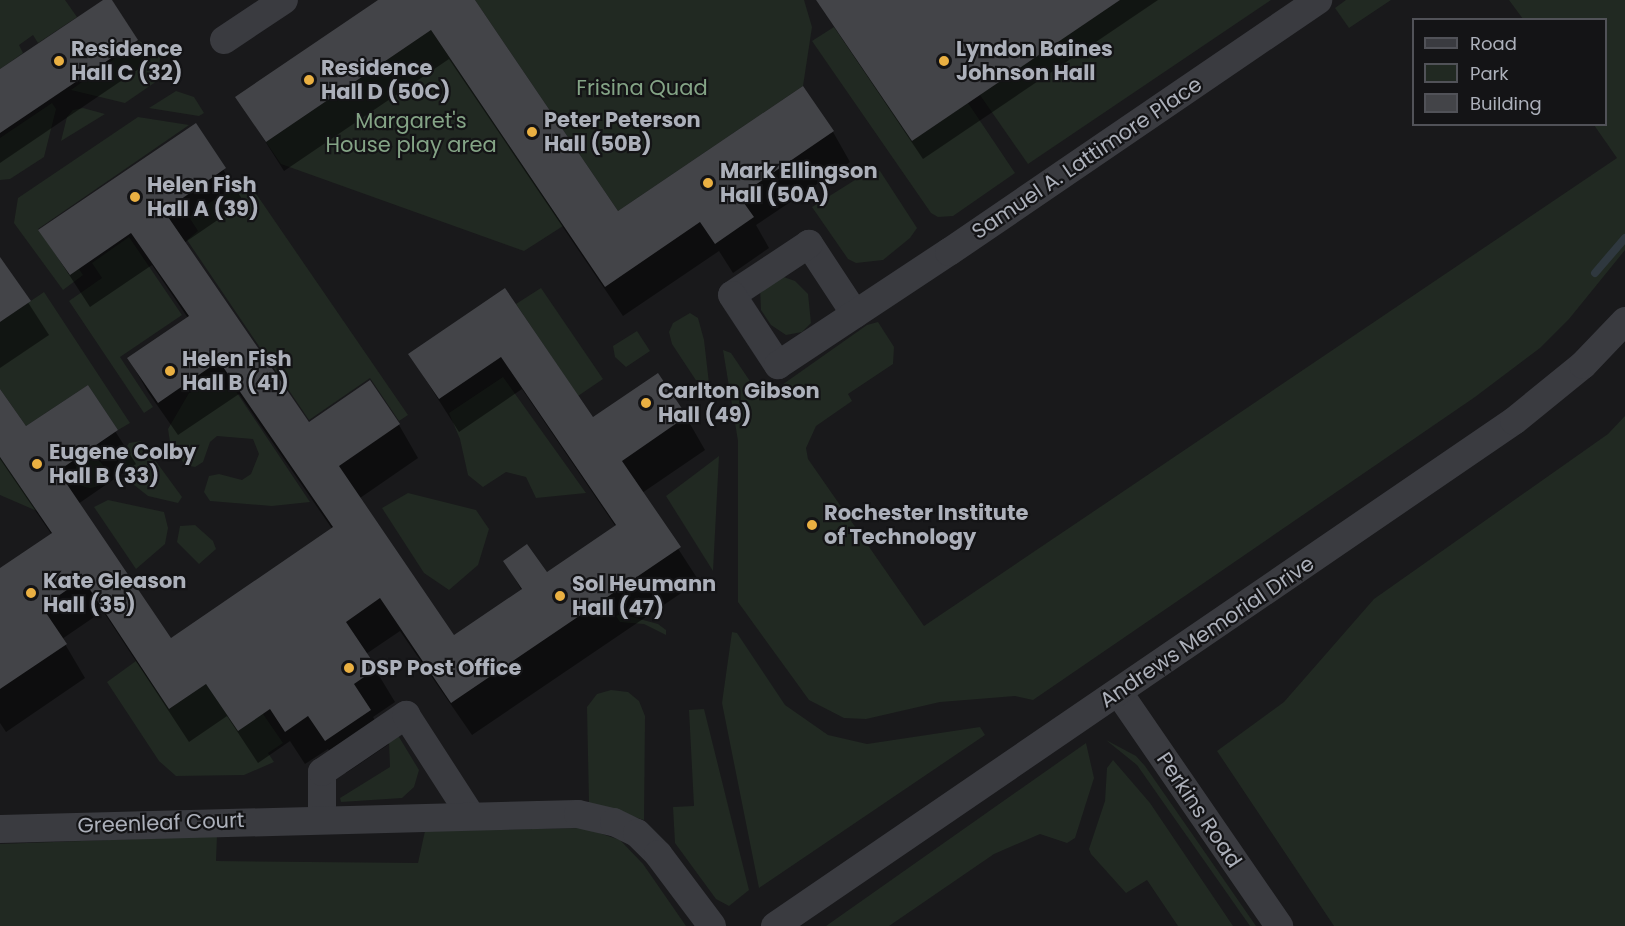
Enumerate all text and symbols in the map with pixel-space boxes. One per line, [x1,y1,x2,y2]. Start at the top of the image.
legend [1412,18,1607,126]
text: Road [1470,31,1517,56]
place label: Residence Hall C (32) [71,36,183,86]
place label: Lyndon Baines Johnson Hall [956,36,1113,86]
marker: Residence Hall C (32) [52,54,66,68]
marker: Lyndon Baines Johnson Hall [937,54,951,68]
place label: Residence Hall D (50C) [321,55,451,105]
text: Park [1470,61,1509,86]
street label: Samuel A. Lattimore Place [967,71,1207,245]
marker: Residence Hall D (50C) [302,73,316,87]
park label: Frisina Quad [576,75,708,101]
text: Building [1470,91,1542,116]
place label: Peter Peterson Hall (50B) [544,107,701,157]
park label: Margaret's House play area [325,108,497,158]
marker: Peter Peterson Hall (50B) [525,125,539,139]
place label: Mark Ellingson Hall (50A) [720,158,878,208]
place label: Helen Fish Hall A (39) [147,172,259,222]
marker: Mark Ellingson Hall (50A) [701,176,715,190]
marker: Helen Fish Hall A (39) [128,190,142,204]
place label: Helen Fish Hall B (41) [182,346,292,396]
marker: Helen Fish Hall B (41) [163,364,177,378]
place label: Carlton Gibson Hall (49) [658,378,820,428]
marker: Carlton Gibson Hall (49) [639,396,653,410]
place label: Eugene Colby Hall B (33) [49,439,196,489]
marker: Eugene Colby Hall B (33) [30,457,44,471]
place label: Rochester Institute of Technology [824,500,1028,550]
marker: Rochester Institute of Technology [805,518,819,532]
street label: Andrews Memorial Drive [1095,551,1319,713]
place label: Kate Gleason Hall (35) [43,568,186,618]
place label: Sol Heumann Hall (47) [572,571,716,621]
marker: Kate Gleason Hall (35) [24,586,38,600]
marker: Sol Heumann Hall (47) [553,589,567,603]
place label: DSP Post Office [361,655,521,681]
marker: DSP Post Office [342,661,356,675]
street label: Perkins Road [1151,748,1247,872]
street label: Greenleaf Court [77,807,245,839]

